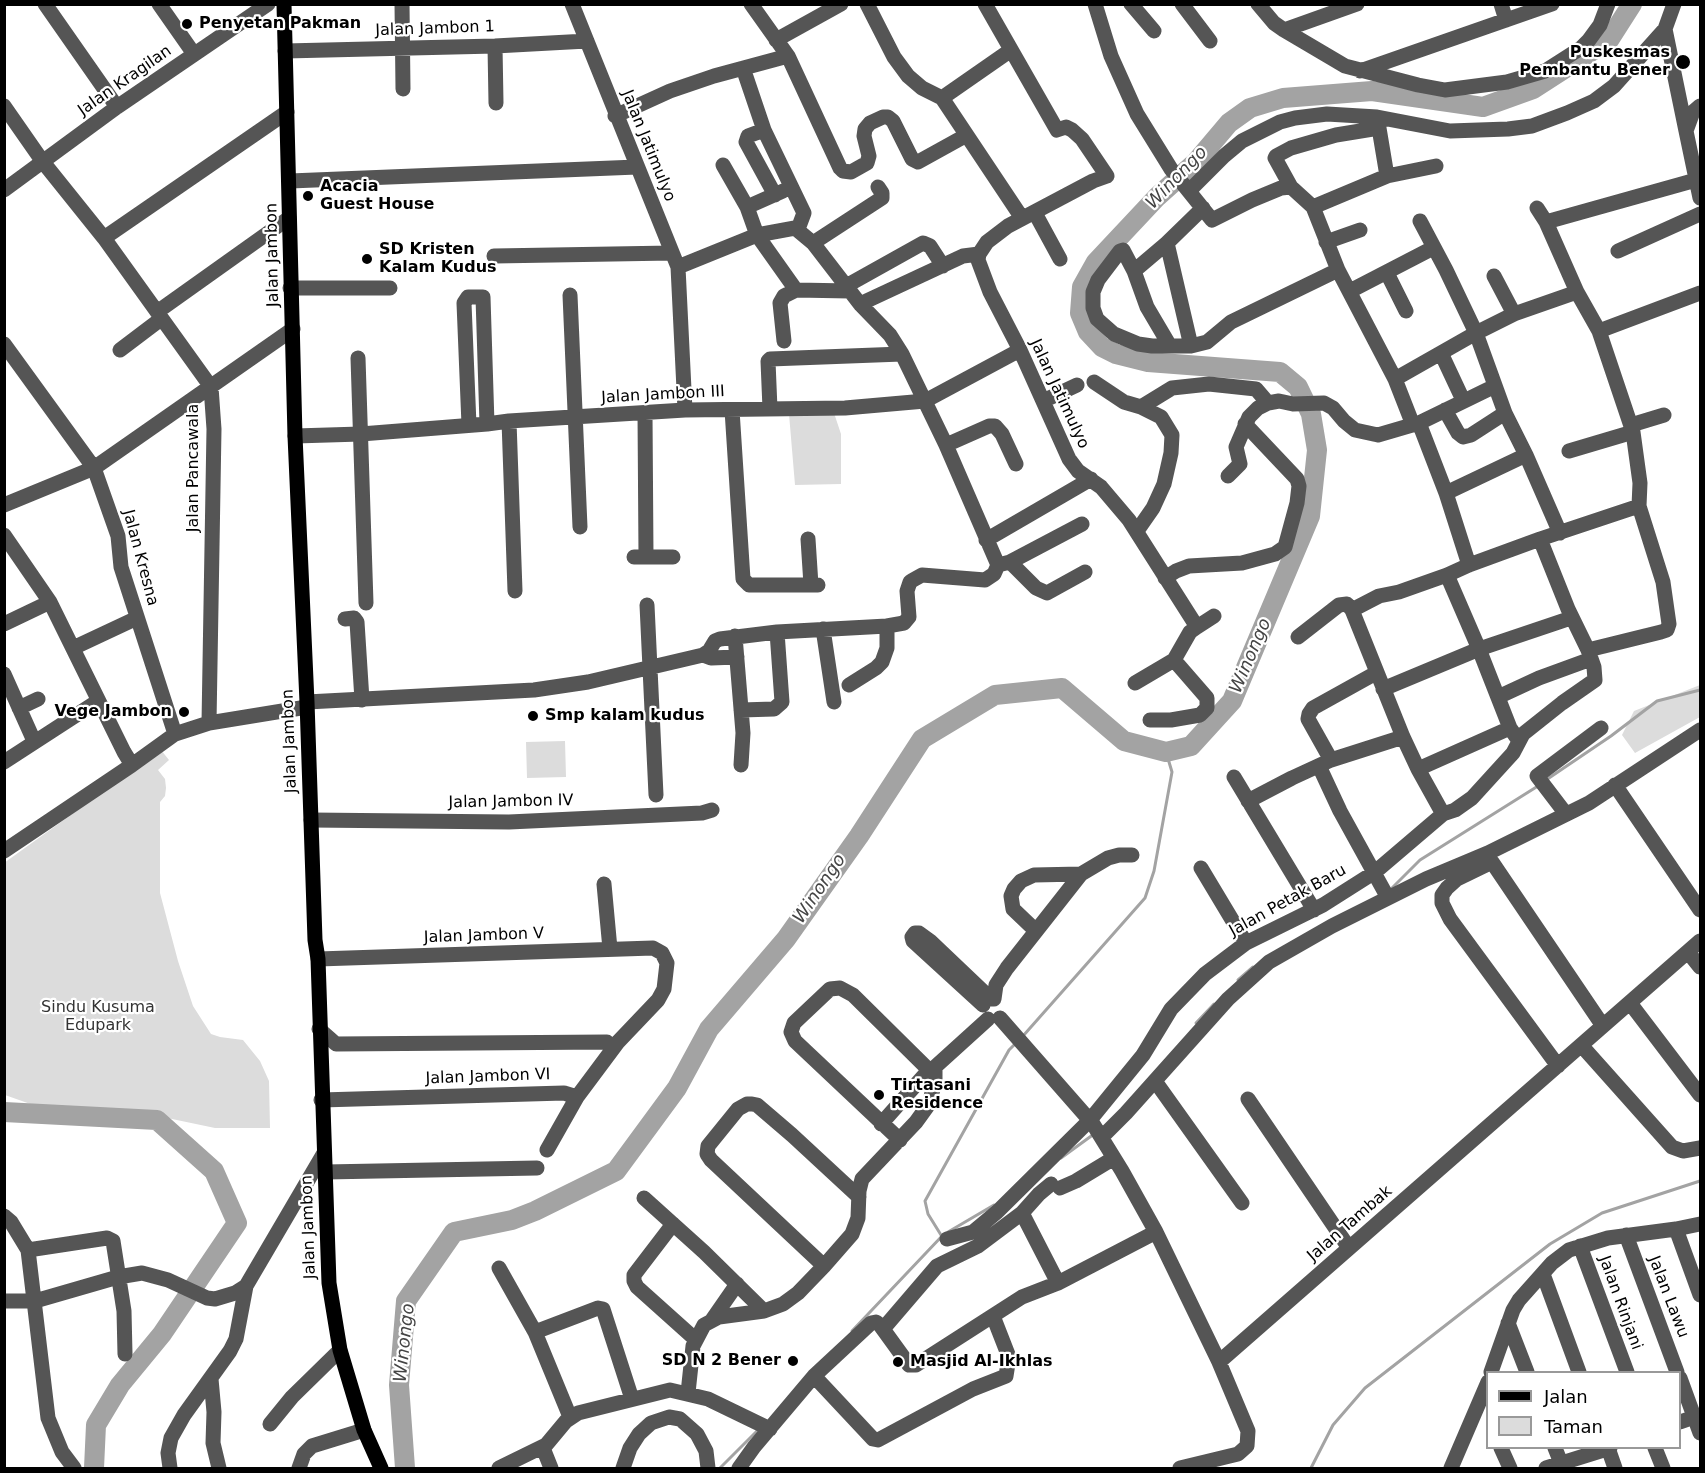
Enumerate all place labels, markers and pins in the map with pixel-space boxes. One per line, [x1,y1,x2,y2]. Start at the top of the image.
place label: Penyetan Pakman [199,14,361,34]
marker: Penyetan Pakman [180,17,194,31]
place label: Puskesmas Pembantu Bener [1519,43,1670,81]
marker: Puskesmas Pembantu Bener [1674,53,1692,71]
place label: Acacia Guest House [320,177,434,215]
marker: Acacia Guest House [301,189,315,203]
place label: SD Kristen Kalam Kudus [379,240,497,278]
marker: SD Kristen Kalam Kudus [360,252,374,266]
place label: Vege Jambon [55,702,172,722]
marker: Vege Jambon [177,705,191,719]
place label: Smp kalam kudus [545,706,705,726]
marker: Smp kalam kudus [526,709,540,723]
place label: Tirtasani Residence [891,1076,983,1114]
marker: Tirtasani Residence [872,1088,886,1102]
place label: SD N 2 Bener [662,1351,781,1371]
place label: Masjid Al-Ikhlas [910,1352,1053,1372]
marker: SD N 2 Bener [786,1354,800,1368]
marker: Masjid Al-Ikhlas [891,1355,905,1369]

